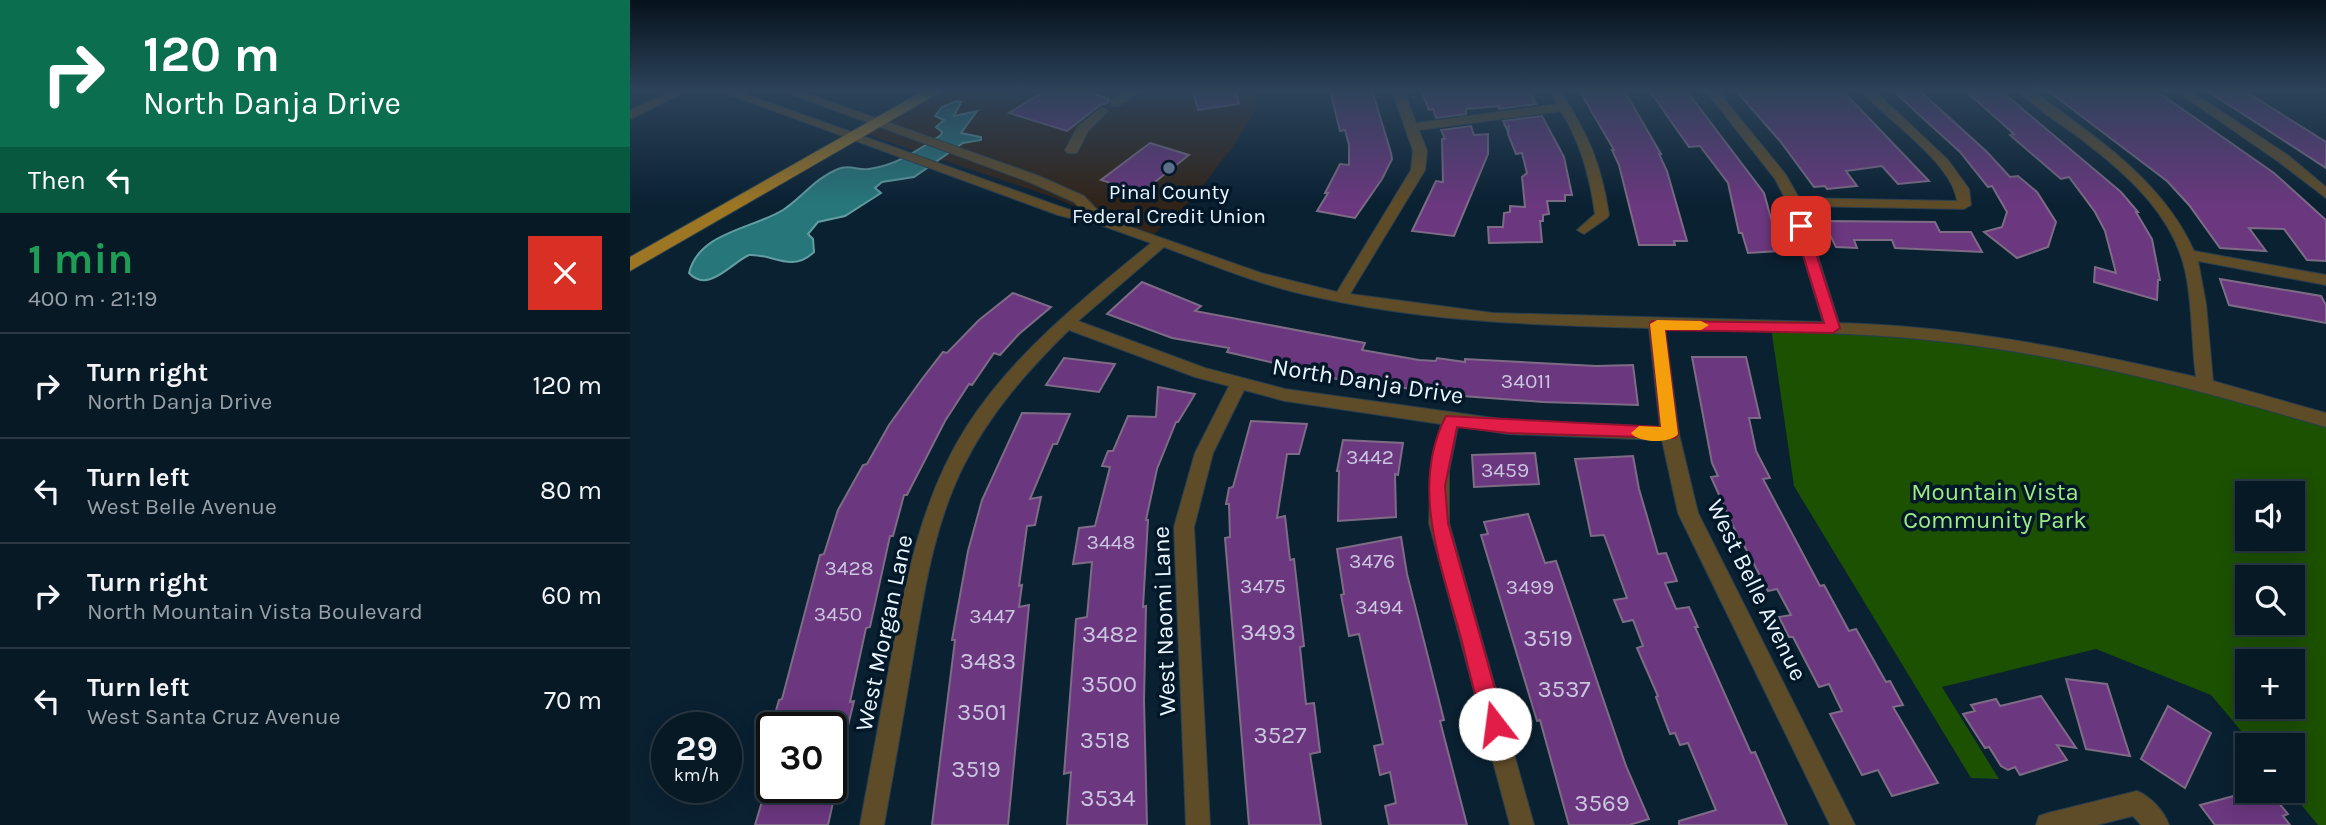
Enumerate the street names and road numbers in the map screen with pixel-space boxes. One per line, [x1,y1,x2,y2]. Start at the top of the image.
street label: North Danja Drive [1270,352,1466,410]
street label: West Belle Avenue [1701,495,1813,685]
street label: West Naomi Lane [1147,526,1181,716]
street label: West Morgan Lane [849,532,919,734]

